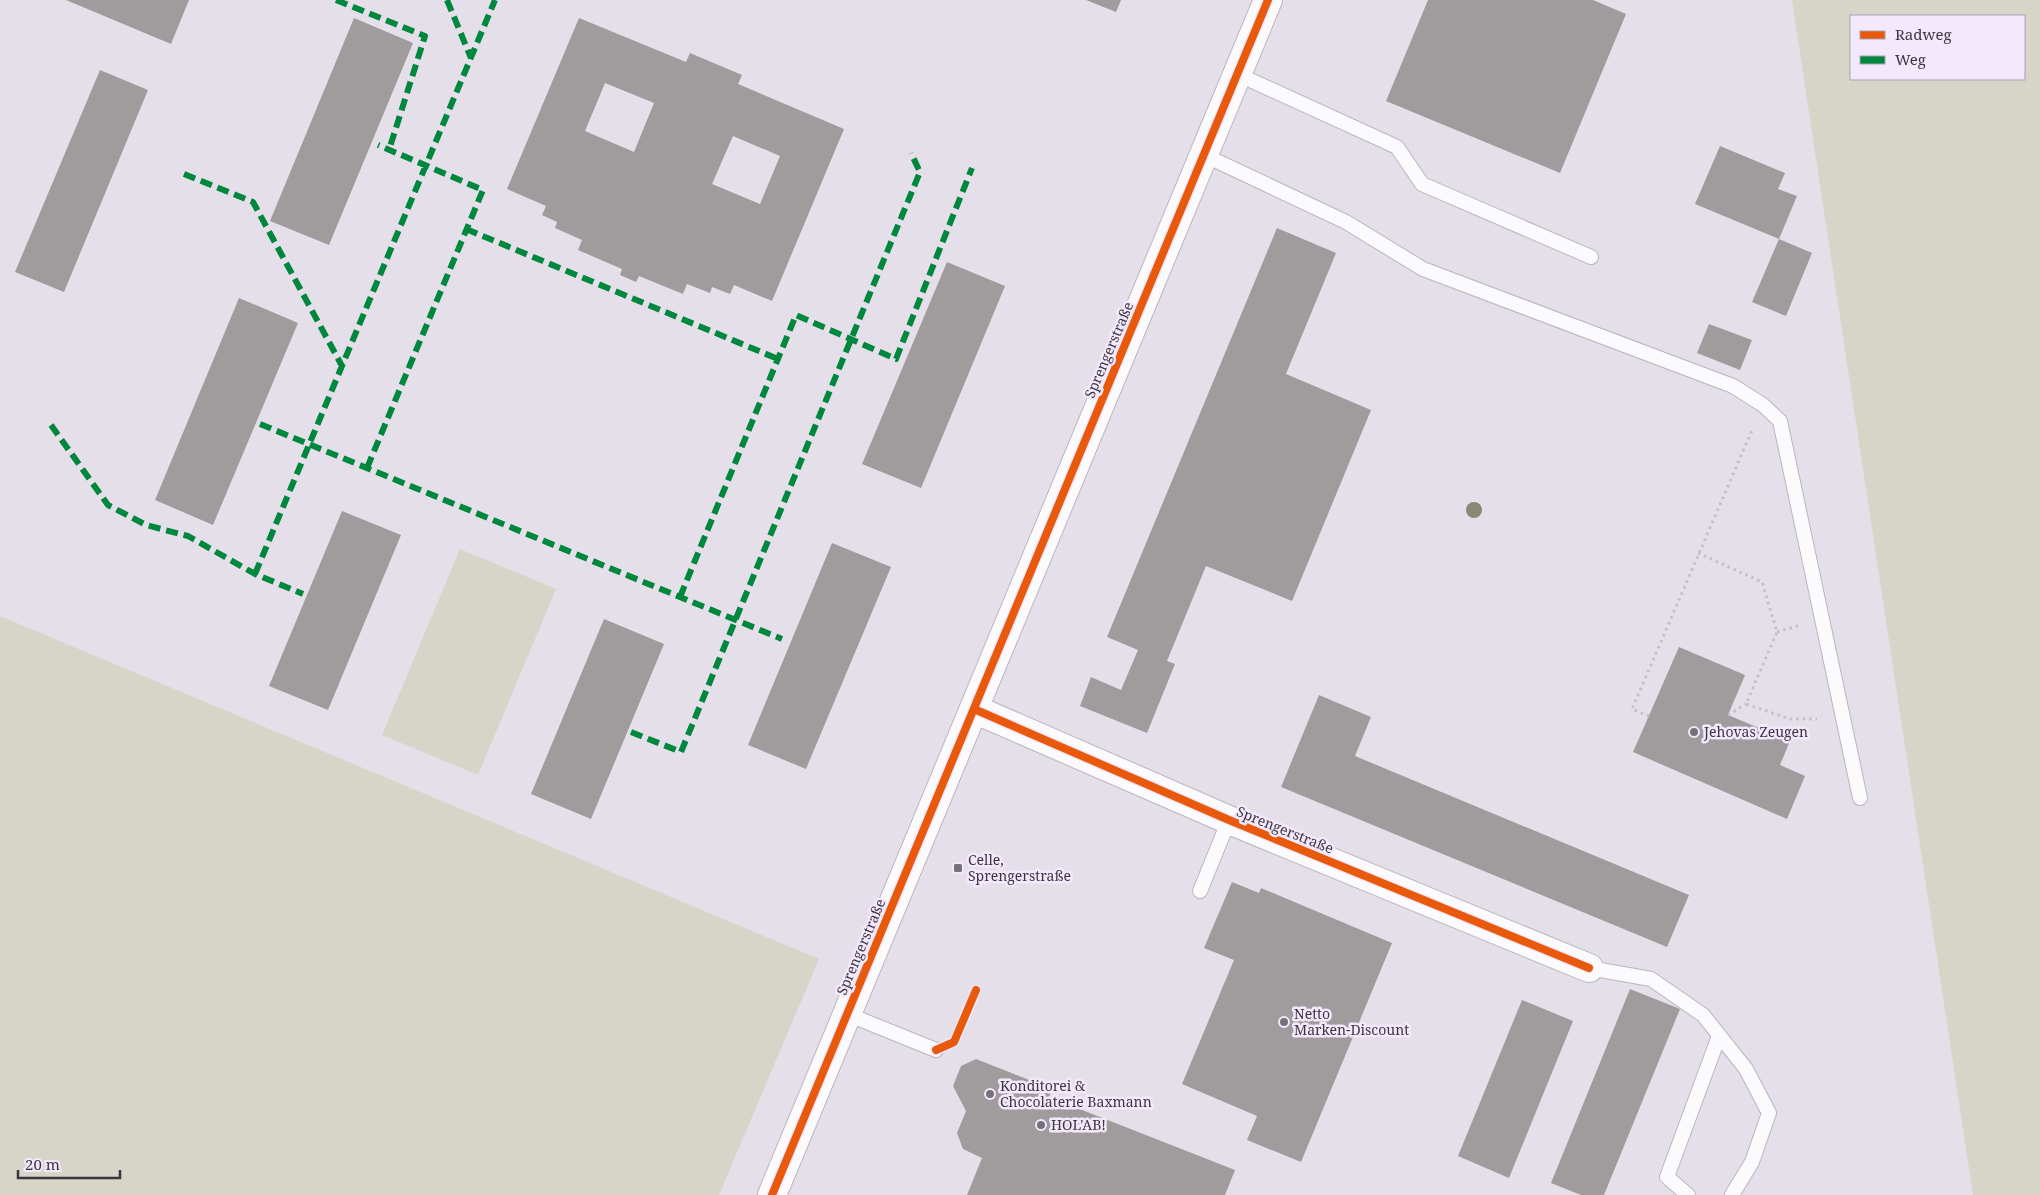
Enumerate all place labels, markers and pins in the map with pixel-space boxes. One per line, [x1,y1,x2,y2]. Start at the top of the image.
place label: Jehovas Zeugen [1703,722,1808,741]
marker: Jehovas Zeugen [1688,726,1700,738]
place label: Celle, Sprengerstraße [968,850,1071,885]
marker: Celle, Sprengerstraße [952,862,964,874]
place label: Netto Marken-Discount [1294,1004,1409,1039]
marker: Netto Marken-Discount [1278,1016,1290,1028]
place label: Konditorei & Chocolaterie Baxmann [1000,1076,1152,1111]
marker: Konditorei & Chocolaterie Baxmann [984,1088,996,1100]
place label: HOL'AB! [1051,1115,1106,1134]
marker: HOL'AB! [1035,1119,1047,1131]

